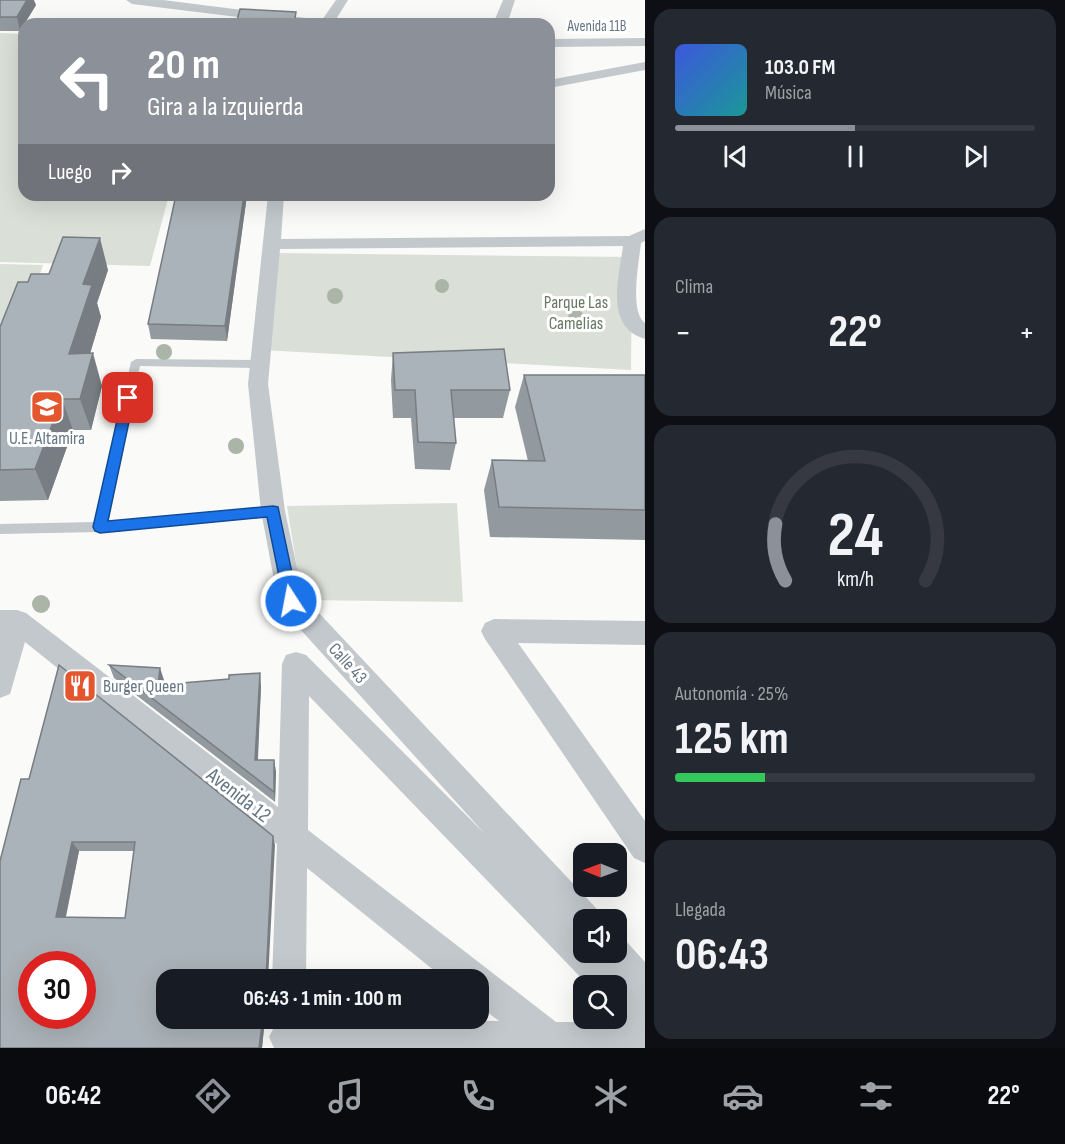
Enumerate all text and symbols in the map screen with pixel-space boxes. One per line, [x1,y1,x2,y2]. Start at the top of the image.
street label: Avenida 11B [567,17,627,36]
text: 20 m [147,40,220,91]
icon: left [48,42,126,120]
text: 103.0 FM [765,54,835,81]
text: Música [765,81,812,105]
text: Gira a la izquierda [147,91,304,123]
icon: previous [719,140,752,173]
icon: pause [839,140,872,173]
icon: next [959,140,992,173]
icon: right [104,156,137,189]
text: Luego [48,159,92,186]
text: Clima [675,275,713,299]
park label: Parque Las Camelias [544,292,608,334]
text: 22° [828,305,882,360]
text: − [675,313,691,353]
text: + [1019,313,1035,353]
pin [102,372,153,423]
icon: arrive [111,381,144,414]
school or university icon: U.E. Altamira [29,389,65,425]
place label: U.E. Altamira [9,428,85,449]
text: 24 [827,499,883,574]
text: km/h [836,567,874,592]
position arrow [259,569,323,633]
street label: Calle 43 [324,639,371,688]
restaurant icon: Burger Queen [62,668,98,704]
place label: Burger Queen [103,676,184,697]
text: Autonomía · 25% [675,682,788,706]
text: 125 km [675,712,788,767]
street label: Avenida 12 [201,762,276,828]
north arrow [573,843,627,897]
map controls [573,843,627,1029]
text: Llegada [675,898,726,922]
button: sound [573,909,627,963]
text: 06:43 [675,928,769,983]
speed limit sign: 30 [18,951,96,1029]
button: search [573,975,627,1029]
text: 06:43 · 1 min · 100 m [243,985,402,1012]
icon: directions [192,1075,234,1117]
icon: music [325,1075,367,1117]
icon: phone [457,1075,499,1117]
icon: climate [590,1075,632,1117]
icon: car [722,1075,764,1117]
icon: filters [855,1075,897,1117]
text: 06:42 [45,1080,101,1112]
text: 22° [988,1080,1020,1112]

